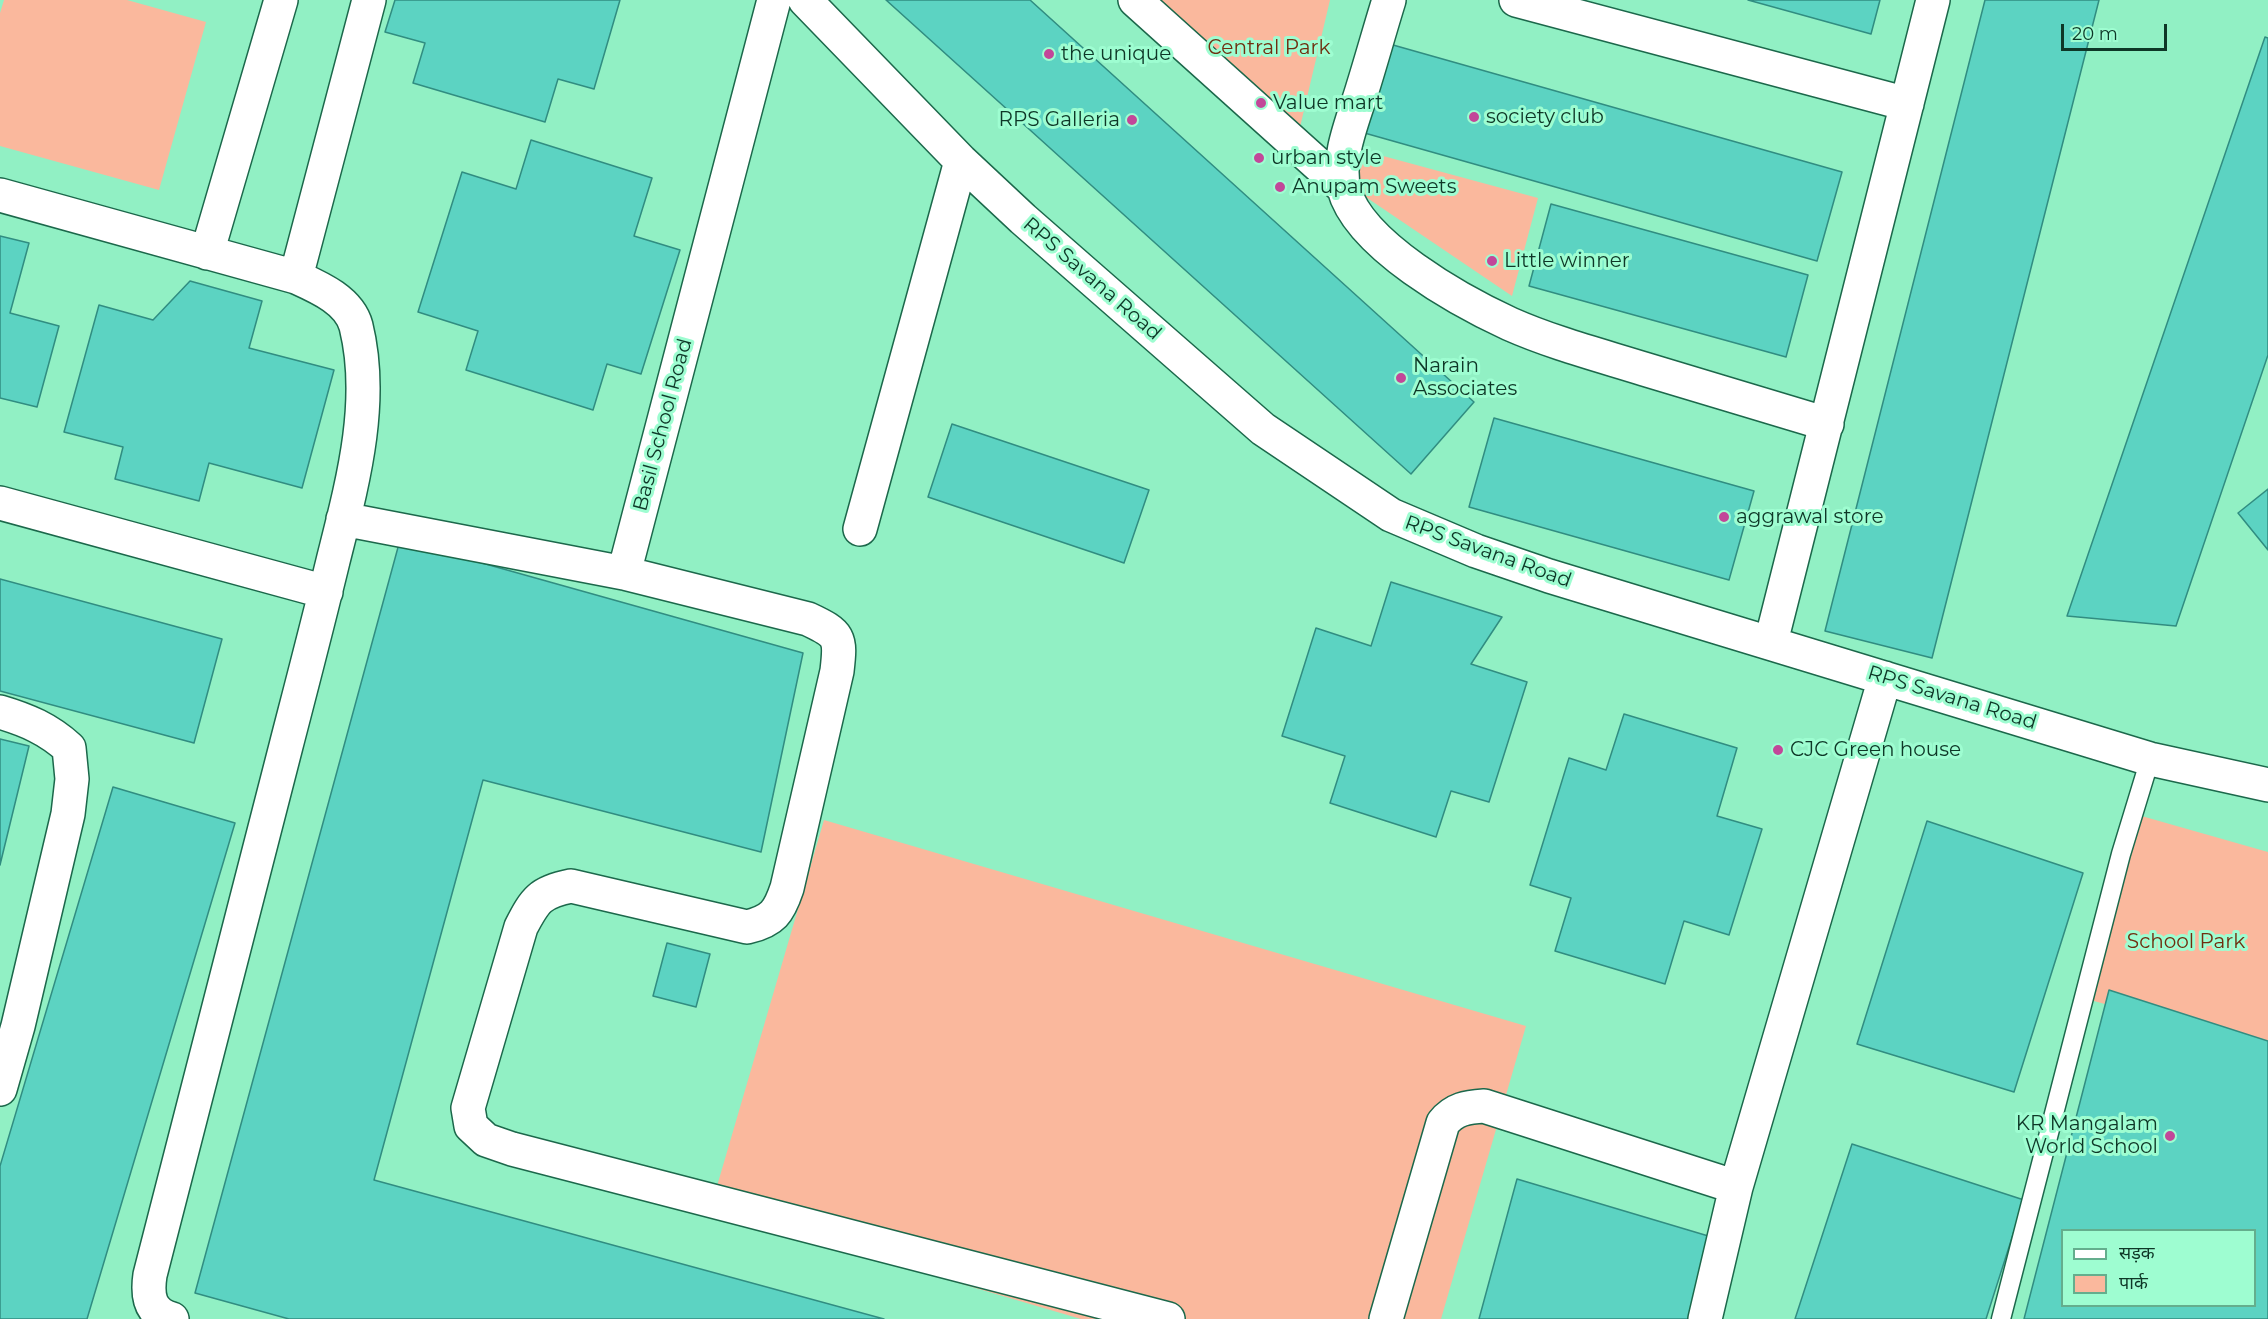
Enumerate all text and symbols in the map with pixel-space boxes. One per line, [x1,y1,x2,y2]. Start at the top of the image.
scale bar [2064,12,2170,50]
text: 20 m [2072,23,2118,45]
park label: Central Park [1208,36,1330,60]
place label: the unique [1061,42,1171,66]
marker: the unique [1042,47,1056,61]
place label: Value mart [1273,91,1383,115]
marker: Value mart [1254,96,1268,110]
place label: society club [1486,105,1604,129]
place label: RPS Galleria [998,108,1120,132]
marker: society club [1467,110,1481,124]
marker: RPS Galleria [1125,113,1139,127]
place label: urban style [1271,146,1382,170]
marker: urban style [1252,151,1266,165]
place label: Anupam Sweets [1292,175,1456,199]
marker: Anupam Sweets [1273,180,1287,194]
street label: RPS Savana Road [1018,212,1166,346]
place label: Little winner [1504,249,1630,273]
marker: Little winner [1485,254,1499,268]
street label: Basil School Road [628,336,698,514]
place label: Narain Associates [1413,354,1517,401]
marker: Narain Associates [1394,371,1408,385]
place label: aggrawal store [1736,505,1884,529]
marker: aggrawal store [1717,510,1731,524]
street label: RPS Savana Road [1402,511,1574,593]
street label: RPS Savana Road [1865,661,2039,735]
place label: CJC Green house [1790,738,1961,762]
marker: CJC Green house [1771,743,1785,757]
park label: School Park [2127,930,2245,954]
place label: KR Mangalam World School [2016,1112,2158,1159]
marker: KR Mangalam World School [2163,1129,2177,1143]
legend [2061,1229,2256,1307]
text: सड़क [2119,1242,2155,1264]
text: पार्क [2119,1272,2148,1294]

